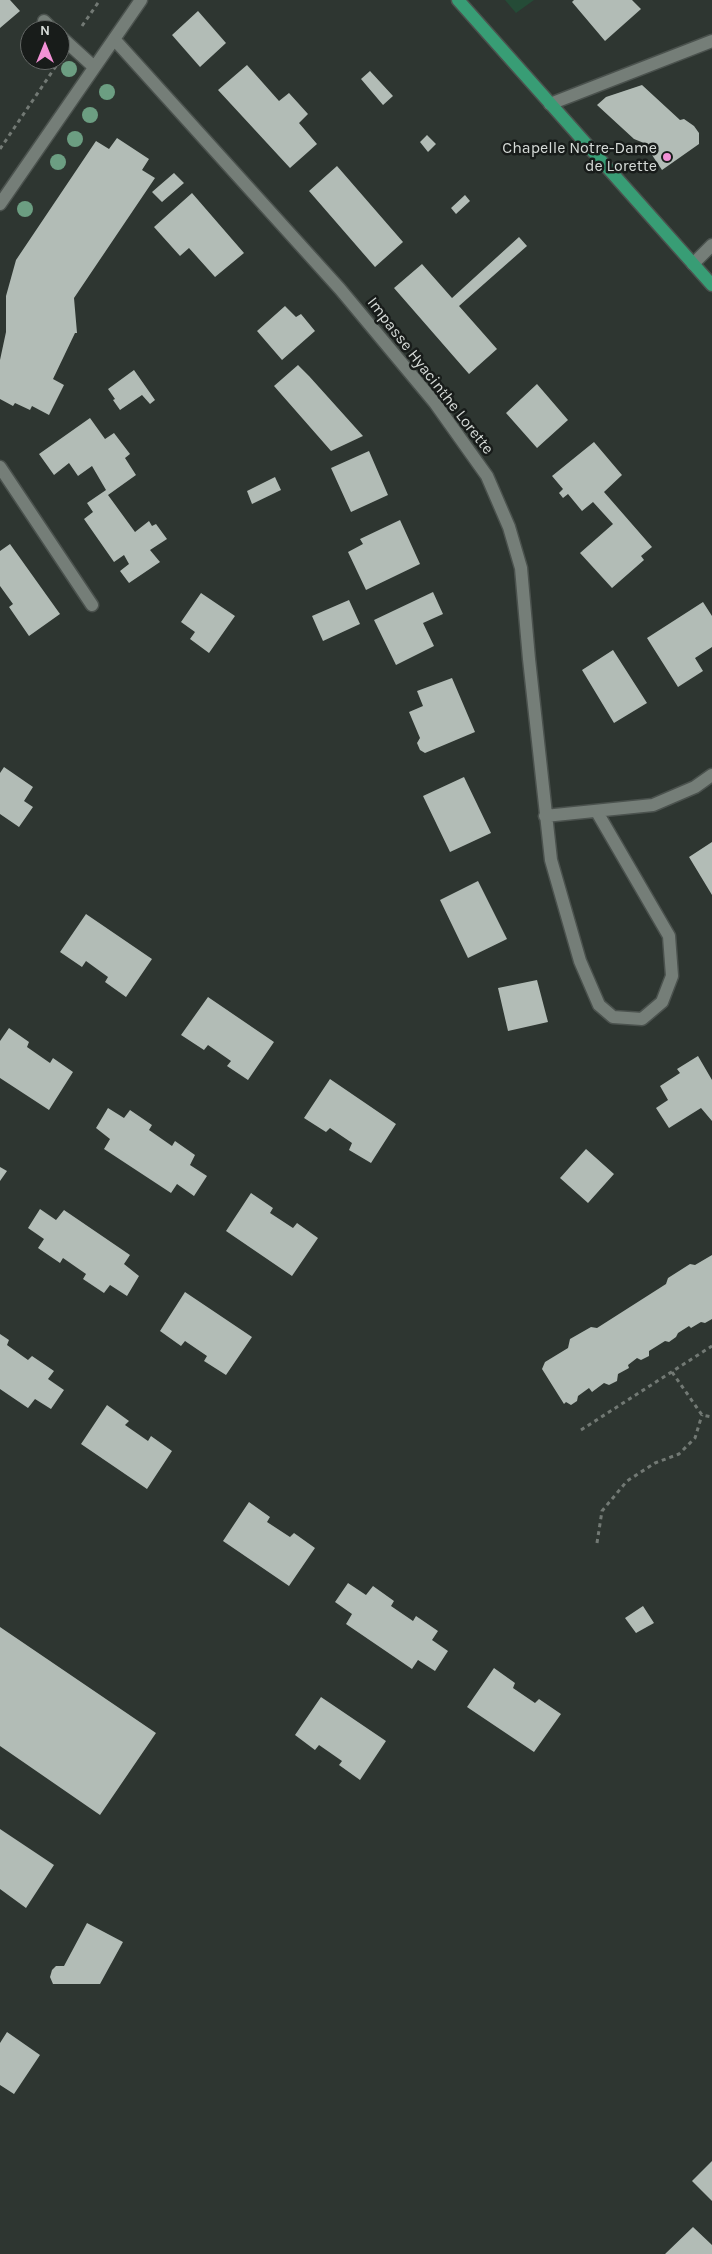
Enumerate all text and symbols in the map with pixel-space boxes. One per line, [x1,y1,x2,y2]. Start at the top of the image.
north arrow [20,20,70,70]
text: N [40,22,50,39]
place label: Chapelle Notre-Dame de Lorette [502,138,657,176]
marker: Chapelle Notre-Dame de Lorette [661,151,673,163]
street label: Impasse Hyacinthe Lorette [363,294,497,458]

